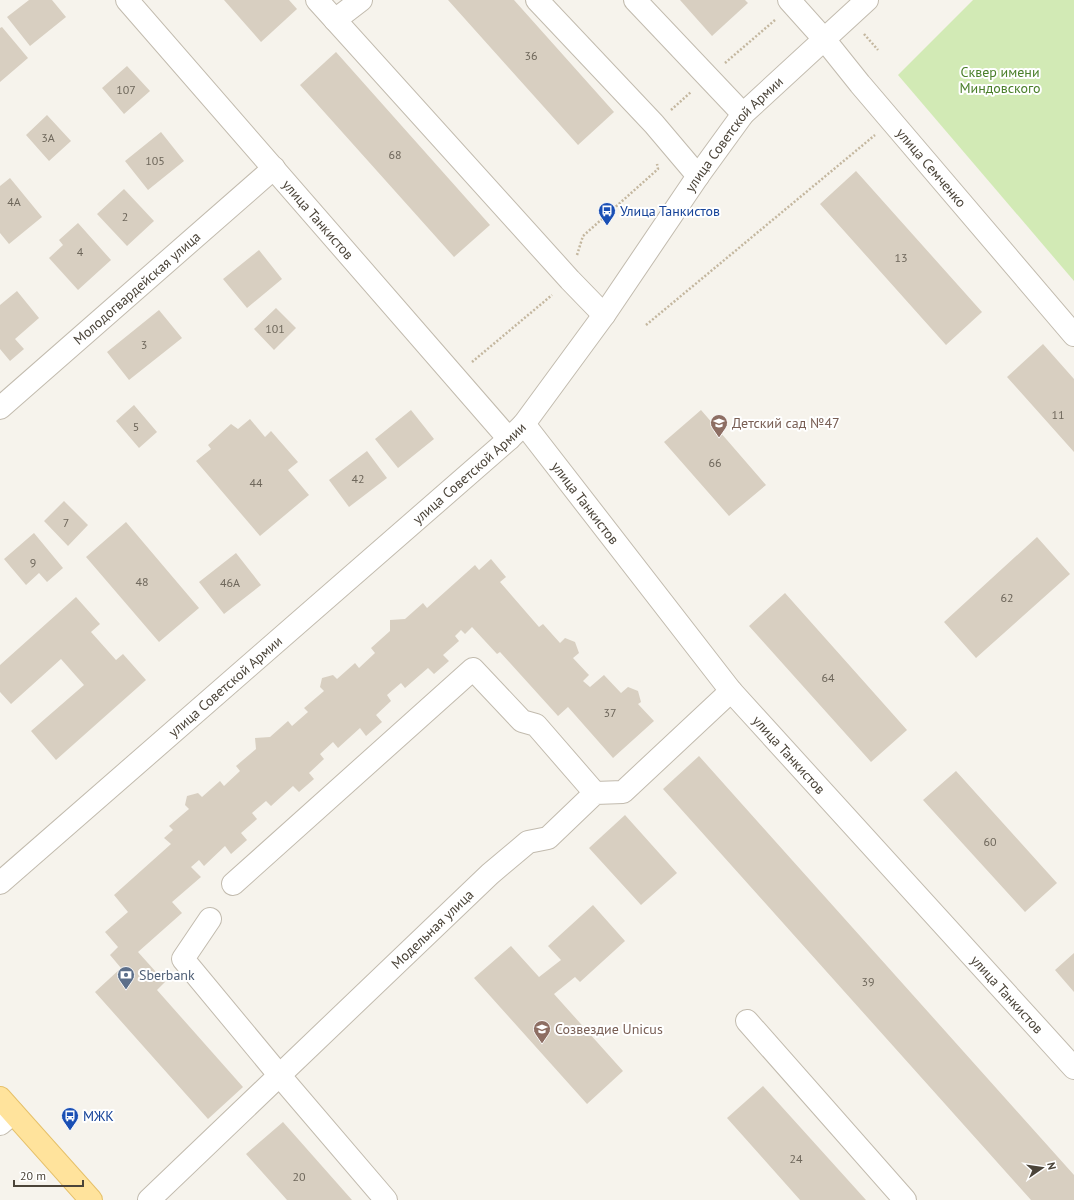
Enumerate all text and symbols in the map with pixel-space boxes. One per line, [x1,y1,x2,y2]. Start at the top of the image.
house number: 36 [524,48,538,63]
park label: Сквер имени Миндовского [959,63,1041,97]
street label: улица Советской Армии [681,73,787,195]
house number: 107 [116,82,136,97]
street label: улица Семченко [892,124,970,211]
house number: 3А [41,130,55,145]
house number: 68 [388,147,402,162]
house number: 105 [145,153,165,168]
street label: улица Танкистов [278,176,358,263]
house number: 4А [7,194,21,209]
bus stop icon: Улица Танкистов [597,201,617,226]
place label: Улица Танкистов [620,202,720,220]
house number: 2 [122,209,128,224]
street label: Молодогвардейская улица [70,228,204,349]
house number: 4 [77,244,84,259]
house number: 13 [894,250,908,265]
house number: 101 [265,321,285,336]
house number: 3 [141,337,147,352]
house number: 11 [1051,407,1065,422]
school or university icon: Детский сад №47 [709,413,729,438]
place label: Детский сад №47 [732,414,840,432]
street label: улица Советской Армии [409,418,530,528]
house number: 5 [133,419,139,434]
house number: 66 [708,455,722,470]
street label: улица Танкистов [548,458,623,548]
house number: 42 [351,471,365,486]
house number: 44 [249,475,263,490]
house number: 7 [63,515,69,530]
house number: 9 [30,555,36,570]
house number: 48 [135,574,149,589]
house number: 46А [220,575,240,590]
house number: 62 [1000,590,1014,605]
street label: улица Советской Армии [165,632,286,741]
house number: 64 [821,670,835,685]
house number: 37 [603,705,617,720]
street label: улица Танкистов [749,712,829,798]
house number: 60 [983,834,997,849]
street label: Модельная улица [387,886,477,973]
street label: улица Танкистов [967,951,1047,1037]
bank icon: Sberbank [116,965,136,990]
place label: Sberbank [139,966,195,984]
house number: 39 [861,974,875,989]
school or university icon: Созвездие Unicus [532,1019,552,1044]
place label: Созвездие Unicus [555,1020,663,1038]
bus stop icon: МЖК [60,1106,80,1131]
place label: МЖК [83,1107,114,1125]
north arrow [1022,1148,1062,1188]
house number: 24 [789,1151,803,1166]
text: N [1044,1161,1059,1171]
scale bar [14,1162,83,1188]
text: 20 m [20,1168,46,1183]
house number: 20 [292,1169,306,1184]

